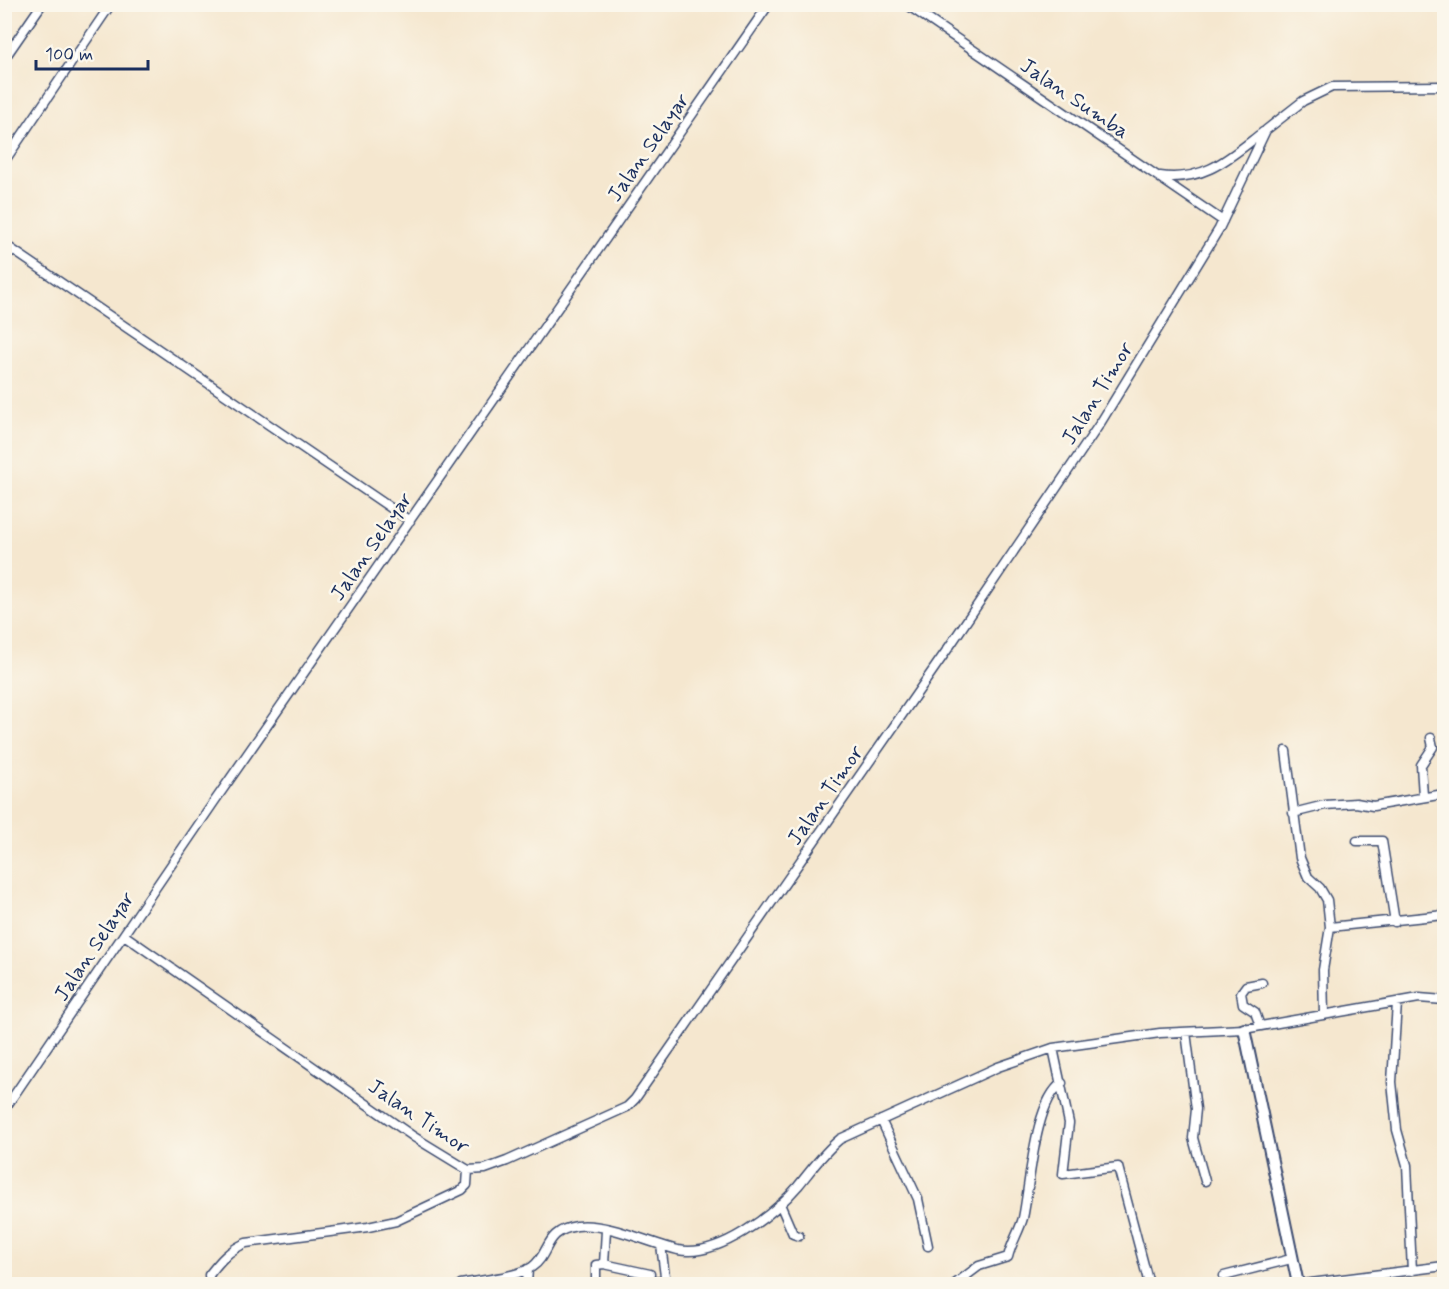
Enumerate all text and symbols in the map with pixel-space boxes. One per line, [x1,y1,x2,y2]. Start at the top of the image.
scale bar [36,33,148,71]
text: 100 m [45,43,93,67]
street label: Jalan Sumba [1014,52,1134,146]
street label: Jalan Selayar [601,88,697,207]
street label: Jalan Timor [1055,337,1141,450]
street label: Jalan Selayar [324,487,420,606]
street label: Jalan Timor [781,740,871,851]
street label: Jalan Selayar [48,886,142,1007]
street label: Jalan Timor [362,1073,475,1161]

